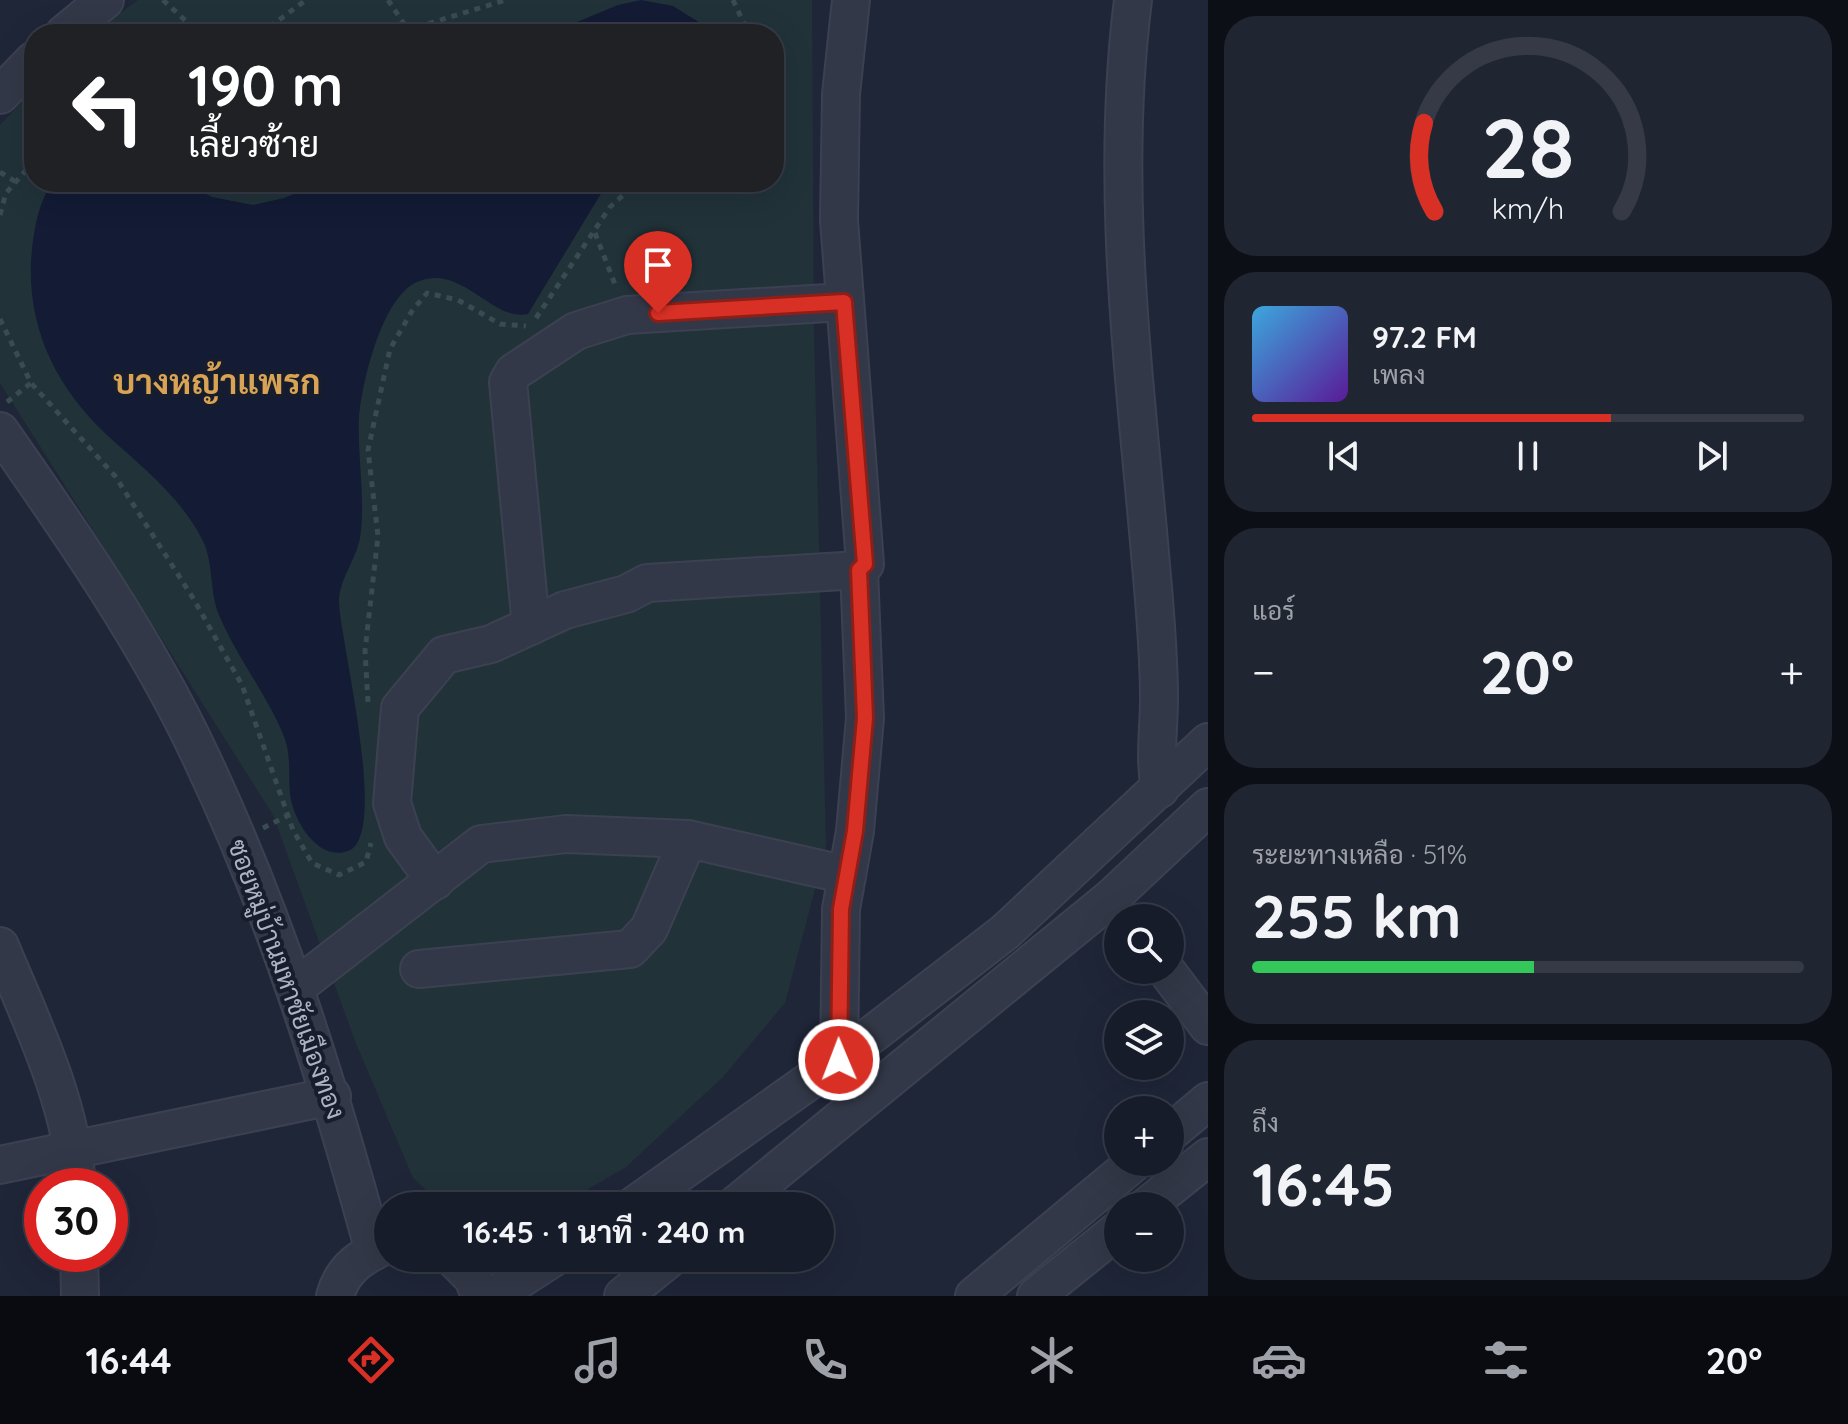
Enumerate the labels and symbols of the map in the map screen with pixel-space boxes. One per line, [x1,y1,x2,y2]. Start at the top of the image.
pin [624,231,692,313]
district label: บางหญ้าแพรก [113,360,321,404]
street label: ซอยหมู่บ้านมหาชัยเมืองทอง [219,834,353,1124]
position arrow [797,1018,881,1102]
speed limit sign: 30 [24,1168,128,1272]

